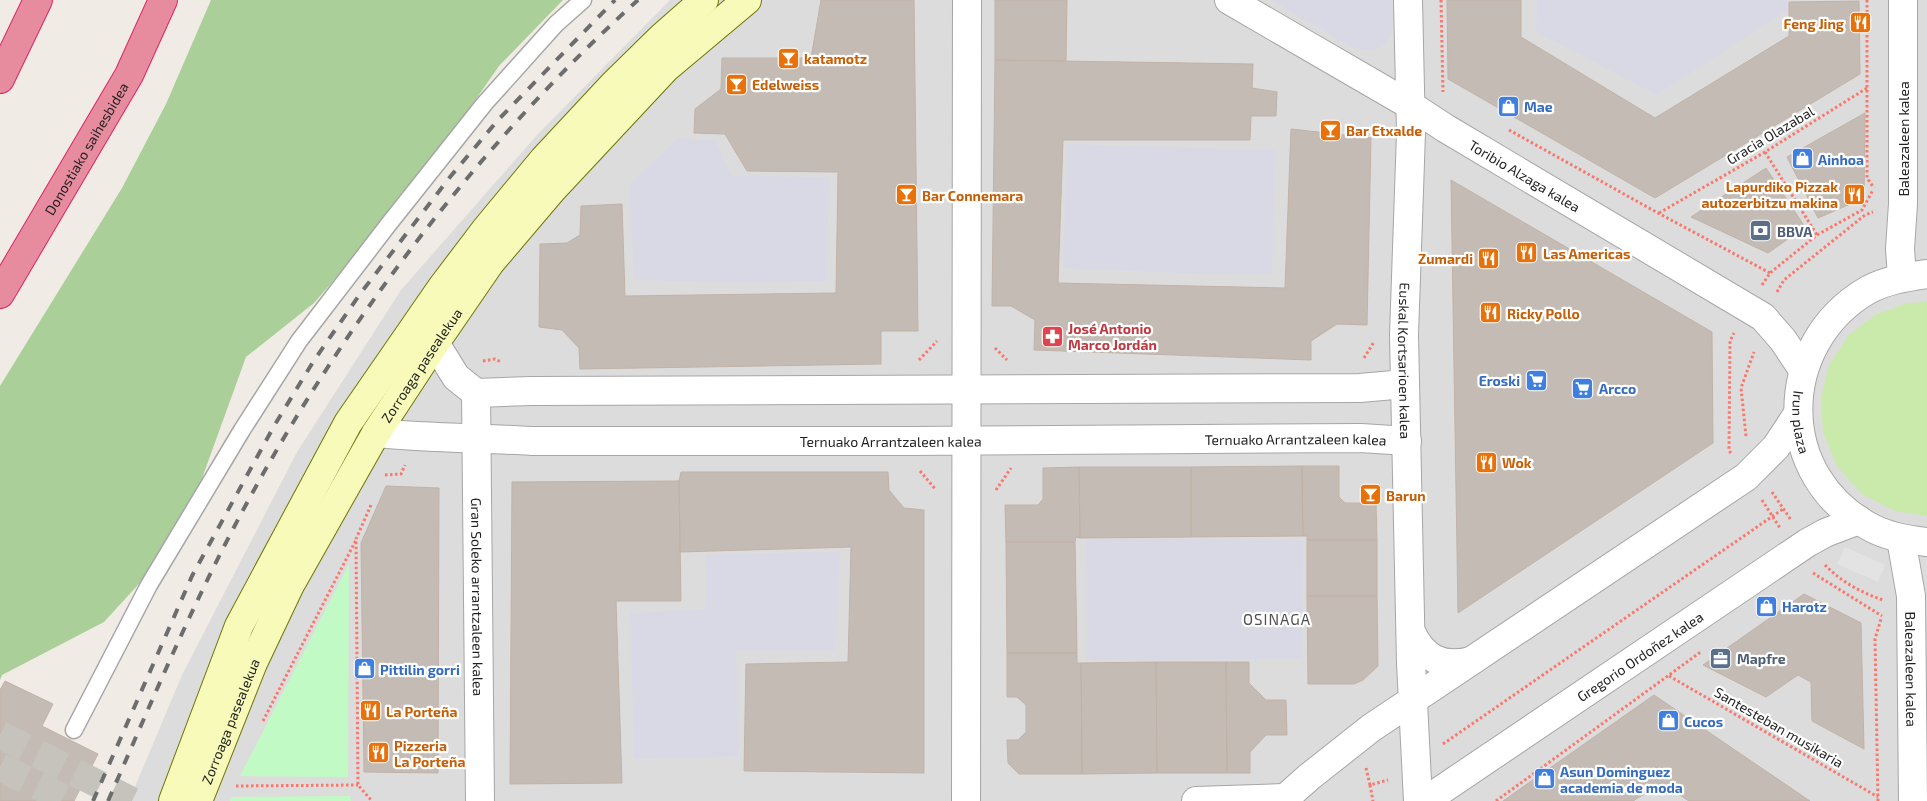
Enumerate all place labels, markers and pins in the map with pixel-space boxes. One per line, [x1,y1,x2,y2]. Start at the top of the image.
restaurant icon: Feng Jing [1848,11,1872,35]
place label: Feng Jing [1784,15,1844,32]
bar icon: katamotz [776,46,800,70]
place label: katamotz [804,50,867,67]
bar icon: Edelweiss [724,72,748,96]
place label: Edelweiss [752,76,819,93]
shop icon: Mae [1496,94,1520,118]
place label: Mae [1524,98,1553,115]
bar icon: Bar Etxalde [1318,118,1342,142]
place label: Bar Etxalde [1346,122,1422,139]
shop icon: Ainhoa [1790,147,1814,171]
place label: Ainhoa [1818,151,1864,168]
place label: Lapurdiko Pizzak autozerbitzu makina [1702,178,1838,211]
restaurant icon: Lapurdiko Pizzak autozerbitzu makina [1842,182,1866,206]
bar icon: Bar Connemara [894,183,918,207]
place label: Bar Connemara [922,187,1023,204]
bank icon: BBVA [1749,219,1773,243]
place label: BBVA [1777,223,1813,240]
restaurant icon: Las Americas [1515,241,1539,265]
place label: Las Americas [1543,245,1630,262]
restaurant icon: Zumardi [1477,246,1501,270]
place label: Zumardi [1418,250,1473,267]
restaurant icon: Ricky Pollo [1479,301,1503,325]
place label: Ricky Pollo [1507,305,1580,322]
place label: José Antonio Marco Jordán [1068,320,1157,353]
pharmacy icon: José Antonio Marco Jordán [1040,324,1064,348]
supermarket icon: Eroski [1524,368,1548,392]
place label: Eroski [1479,372,1520,389]
supermarket icon: Arcco [1571,376,1595,400]
place label: Arcco [1599,380,1636,397]
restaurant icon: Wok [1474,450,1498,474]
place label: Wok [1502,454,1532,471]
bar icon: Barun [1358,483,1382,507]
place label: Barun [1386,487,1426,504]
shop icon: Harotz [1754,594,1778,618]
place label: Harotz [1782,598,1827,615]
office icon: Mapfre [1709,646,1733,670]
place label: Mapfre [1737,650,1786,667]
shop icon: Pittilin gorri [352,657,376,681]
place label: Pittilin gorri [380,661,460,678]
restaurant icon: La Porteña [358,699,382,723]
place label: La Porteña [386,703,457,720]
shop icon: Cucos [1656,709,1680,733]
place label: Cucos [1684,713,1723,730]
place label: Pizzeria La Porteña [394,737,465,770]
restaurant icon: Pizzeria La Porteña [366,741,390,765]
place label: Asun Dominguez academia de moda [1560,763,1683,796]
shop icon: Asun Dominguez academia de moda [1532,767,1556,791]

